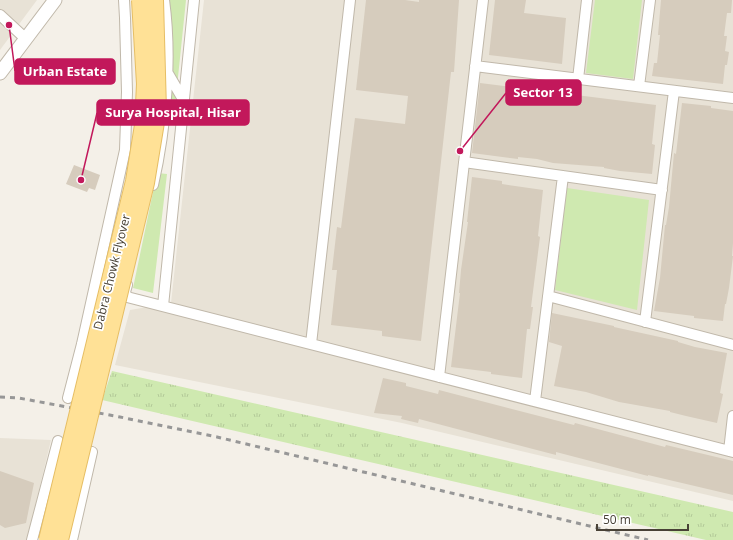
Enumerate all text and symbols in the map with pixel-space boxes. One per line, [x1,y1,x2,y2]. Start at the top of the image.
callout: Urban Estate [15,59,115,84]
text: Urban Estate [23,62,107,80]
callout: Sector 13 [506,80,581,105]
text: Sector 13 [513,83,573,101]
callout: Surya Hospital, Hisar [97,100,249,125]
text: Surya Hospital, Hisar [105,103,241,121]
street label: Dabra Chowk Flyover [89,212,134,331]
scale bar [597,506,688,532]
text: 50 m [603,511,631,528]

